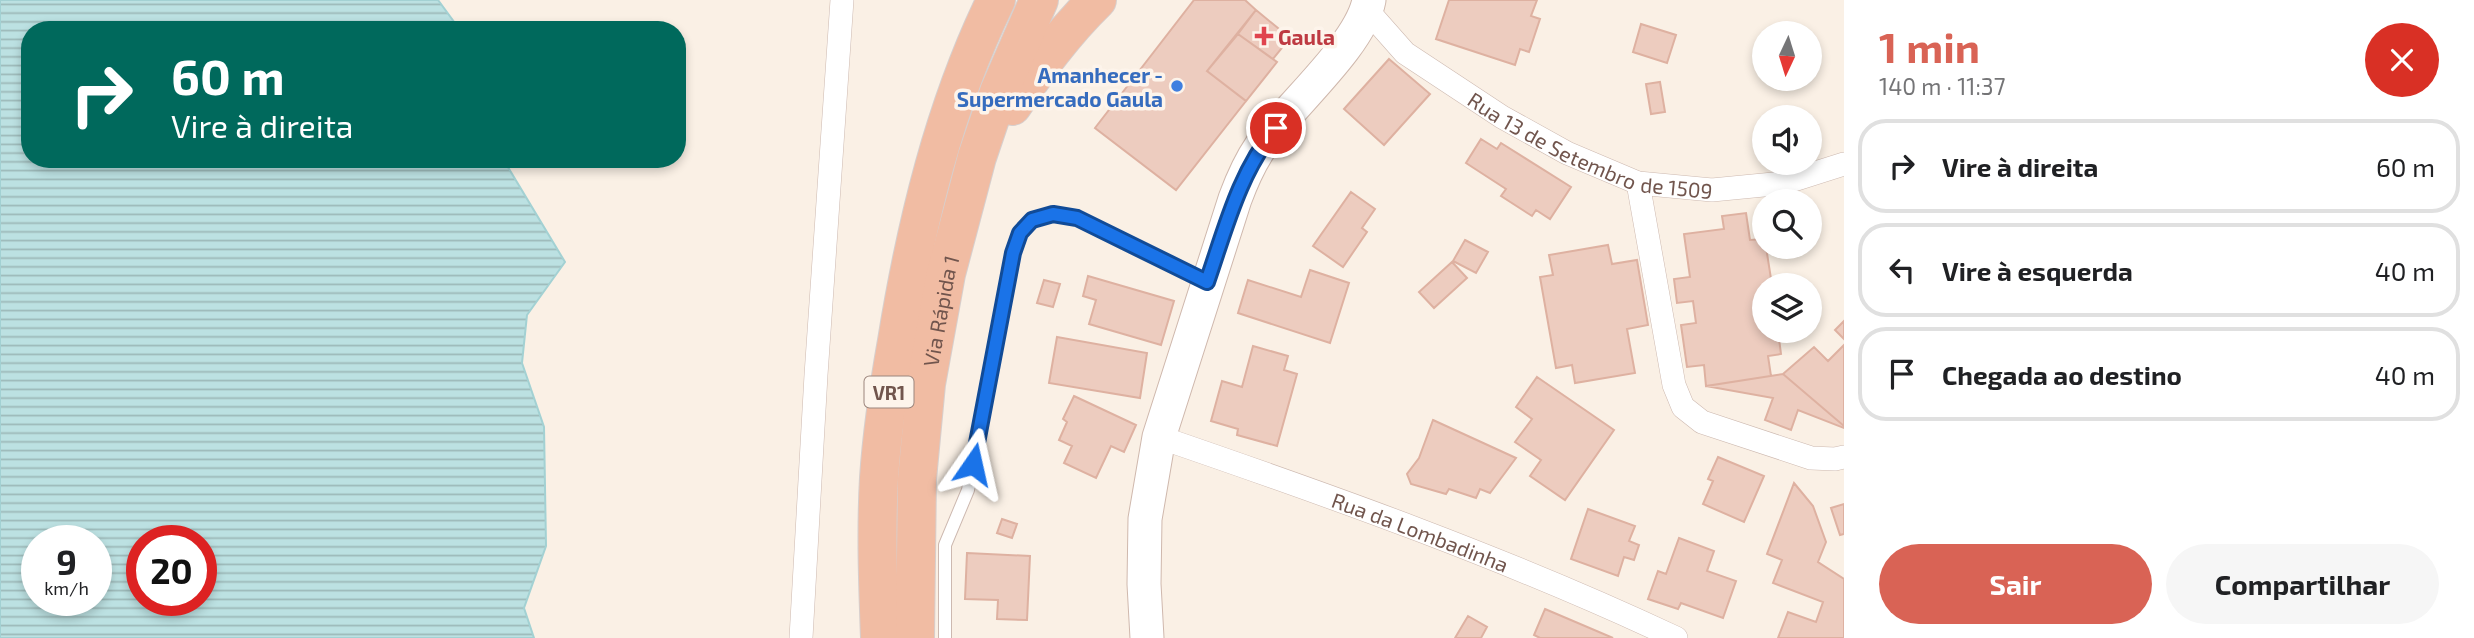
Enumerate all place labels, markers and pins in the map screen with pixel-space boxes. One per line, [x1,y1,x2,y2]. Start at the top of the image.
place label: Gaula [1278,24,1335,49]
marker: Gaula [1256,28,1272,44]
place label: Amanhecer - Supermercado Gaula [957,62,1163,111]
marker: Amanhecer - Supermercado Gaula [1169,78,1185,94]
pin [1246,98,1306,158]

